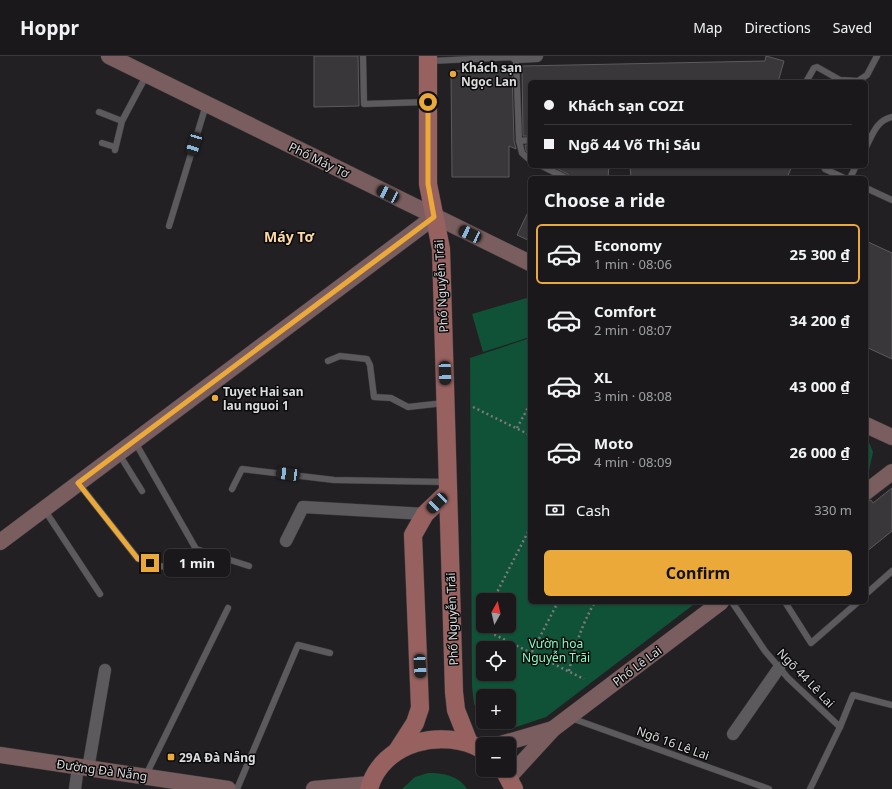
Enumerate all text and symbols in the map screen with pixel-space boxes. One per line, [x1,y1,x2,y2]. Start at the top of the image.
text: Hoppr [20,15,79,41]
text: Map [693,18,722,37]
text: Directions [744,18,811,37]
text: Saved [833,18,872,37]
place label: Khách sạn Ngọc Lan [461,59,522,90]
marker: Khách sạn Ngọc Lan [448,69,458,79]
route start [419,93,437,111]
text: Khách sạn COZI [568,95,684,115]
car [185,131,203,157]
text: Ngõ 44 Võ Thị Sáu [568,134,701,154]
street label: Phố Máy Tơ [286,138,353,182]
car [375,183,401,205]
text: Choose a ride [544,188,665,212]
car [457,223,483,245]
district label: Máy Tơ [264,227,314,246]
text: Economy [594,235,662,255]
icon: car [546,236,582,272]
street label: Phố Nguyễn Trãi [430,239,452,333]
text: 25 300 ₫ [790,244,850,264]
text: 1 min · 08:06 [594,255,672,273]
text: Comfort [594,301,656,321]
icon: car [546,302,582,338]
text: 34 200 ₫ [790,310,850,330]
text: 2 min · 08:07 [594,321,672,339]
car [439,361,451,385]
text: XL [594,367,612,387]
icon: car [546,368,582,404]
text: 43 000 ₫ [790,376,850,396]
place label: Tuyet Hai san lau nguoi 1 [223,383,304,414]
text: 3 min · 08:08 [594,387,672,405]
marker: Tuyet Hai san lau nguoi 1 [210,393,220,403]
text: Moto [594,433,633,453]
icon: car [546,434,582,470]
text: 26 000 ₫ [790,442,850,462]
text: 4 min · 08:09 [594,453,672,471]
car [275,467,301,481]
car [424,490,450,516]
icon: cash [544,499,566,521]
text: Cash [576,500,610,520]
text: 330 m [814,501,852,519]
callout: 1 min [164,549,230,577]
button: Confirm [544,550,852,596]
route end [141,554,159,572]
text: 1 min [179,554,215,572]
street label: Phố Nguyễn Trãi [442,572,462,666]
north arrow [476,593,516,633]
map controls [476,593,516,777]
park label: Vườn hoa Nguyễn Trãi [522,635,590,666]
button: locate [476,641,516,681]
street label: Phố Lê Lai [609,642,665,690]
street label: Ngõ 44 Lê Lai [773,645,839,711]
car [413,654,427,678]
button: + [476,689,516,729]
street label: Ngõ 16 Lê Lai [634,722,712,764]
button: − [476,737,516,777]
place label: 29A Đà Nẵng [179,749,256,766]
marker: 29A Đà Nẵng [166,752,176,762]
street label: Đường Đà Nẵng [56,755,148,785]

